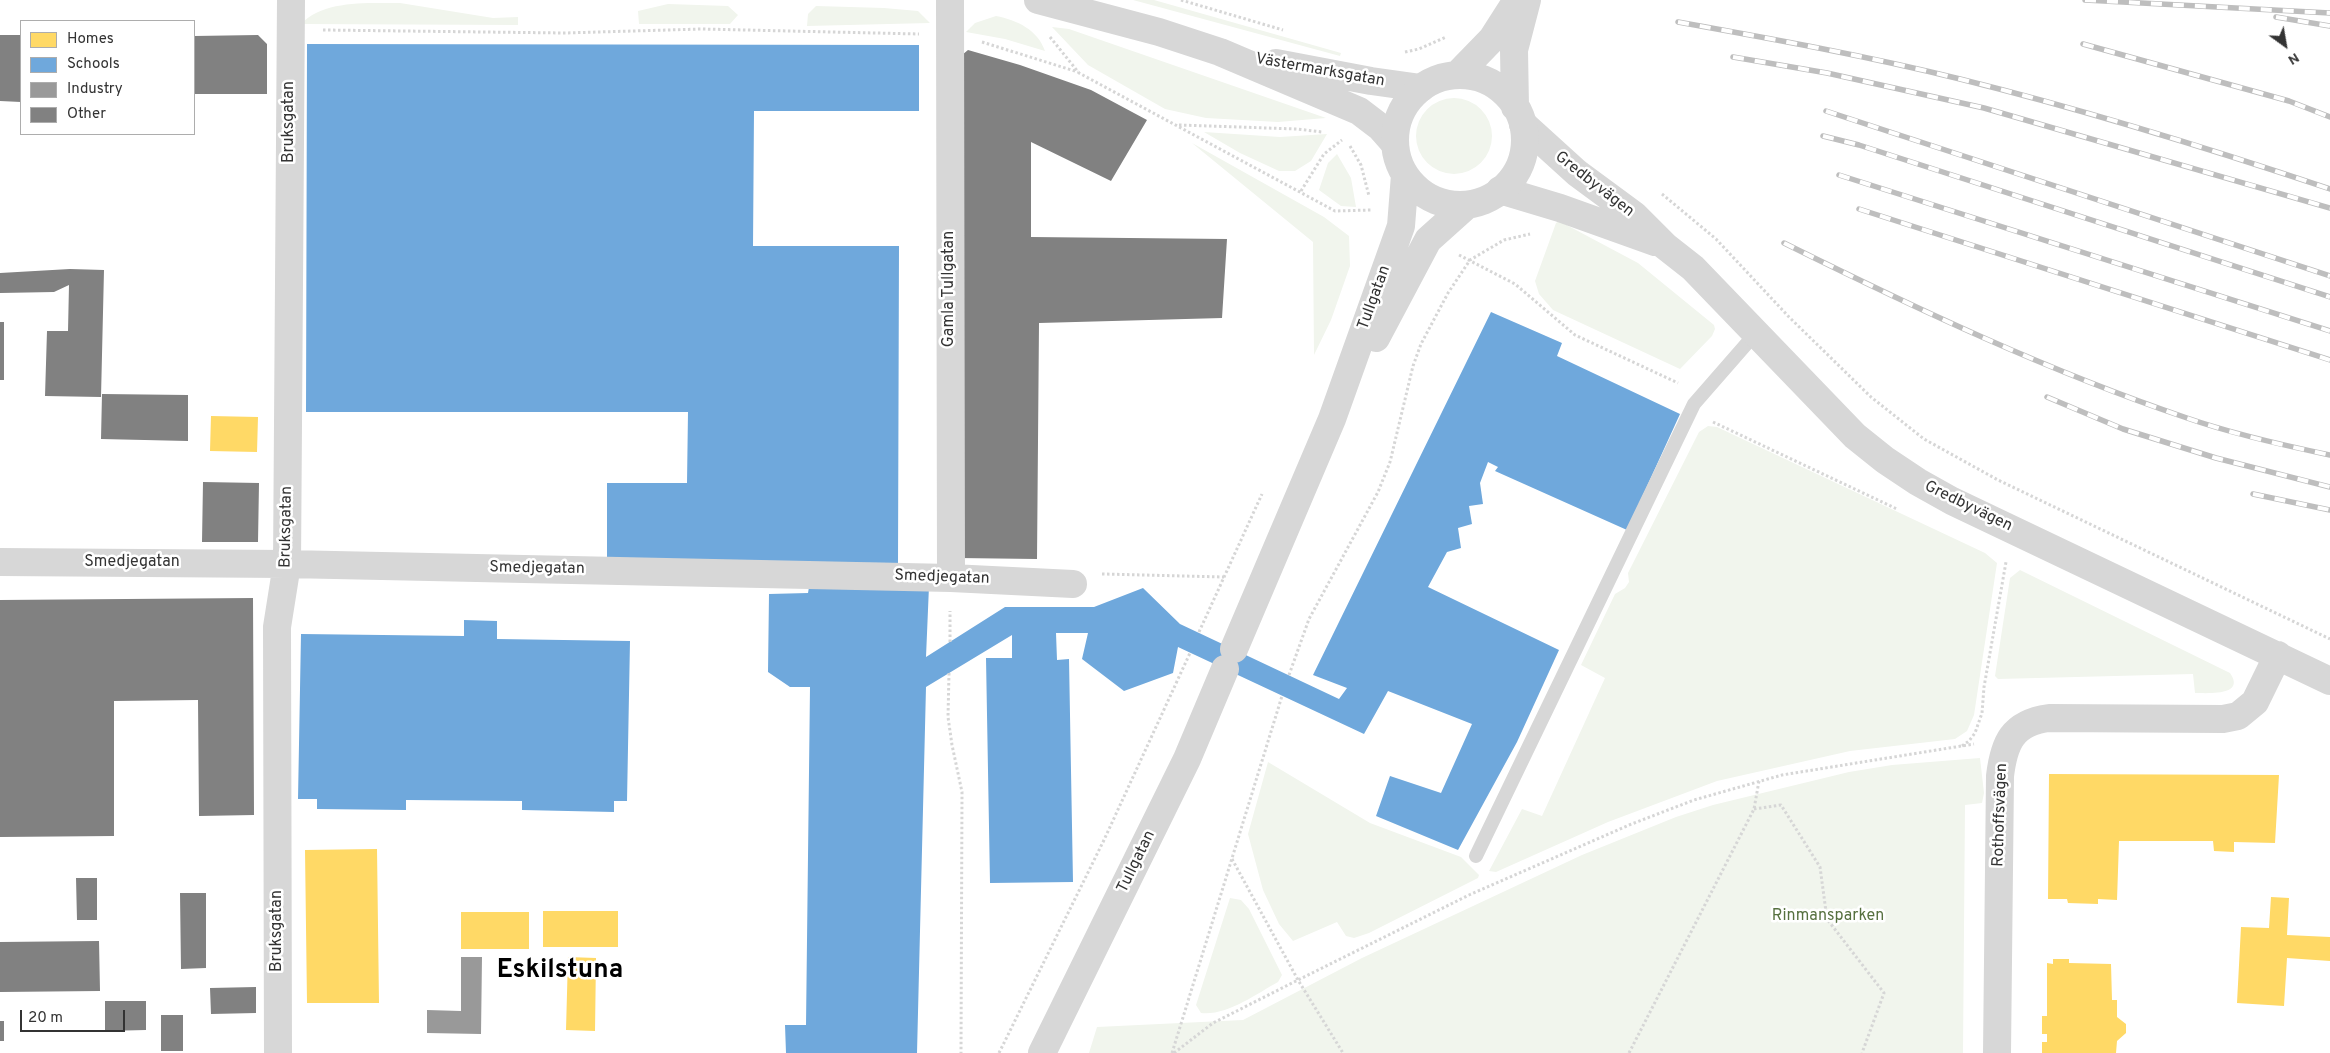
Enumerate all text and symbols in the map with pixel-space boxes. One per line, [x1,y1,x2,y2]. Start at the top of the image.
legend [20,20,195,135]
north arrow [2260,20,2310,70]
text: Homes [67,30,114,49]
text: N [2284,48,2302,68]
street label: Västermarksgatan [1254,50,1386,92]
text: Schools [67,55,120,74]
text: Industry [67,80,123,99]
street label: Bruksgatan [280,81,300,163]
text: Other [67,105,106,124]
street label: Gredbyvägen [1550,148,1638,222]
street label: Gamla Tullgatan [940,231,960,347]
street label: Tullgatan [1355,263,1395,333]
street label: Gredbyvägen [1921,477,2015,537]
street label: Bruksgatan [277,486,297,568]
street label: Smedjegatan [84,553,180,573]
street label: Smedjegatan [489,559,585,579]
street label: Smedjegatan [894,567,990,589]
street label: Rothoffsvägen [1990,763,2012,867]
street label: Tullgatan [1114,828,1160,896]
street label: Bruksgatan [268,890,288,972]
park label: Rinmansparken [1772,907,1884,927]
district label: Eskilstuna [497,956,623,988]
scale bar [22,1000,128,1032]
text: 20 m [28,1009,63,1028]

